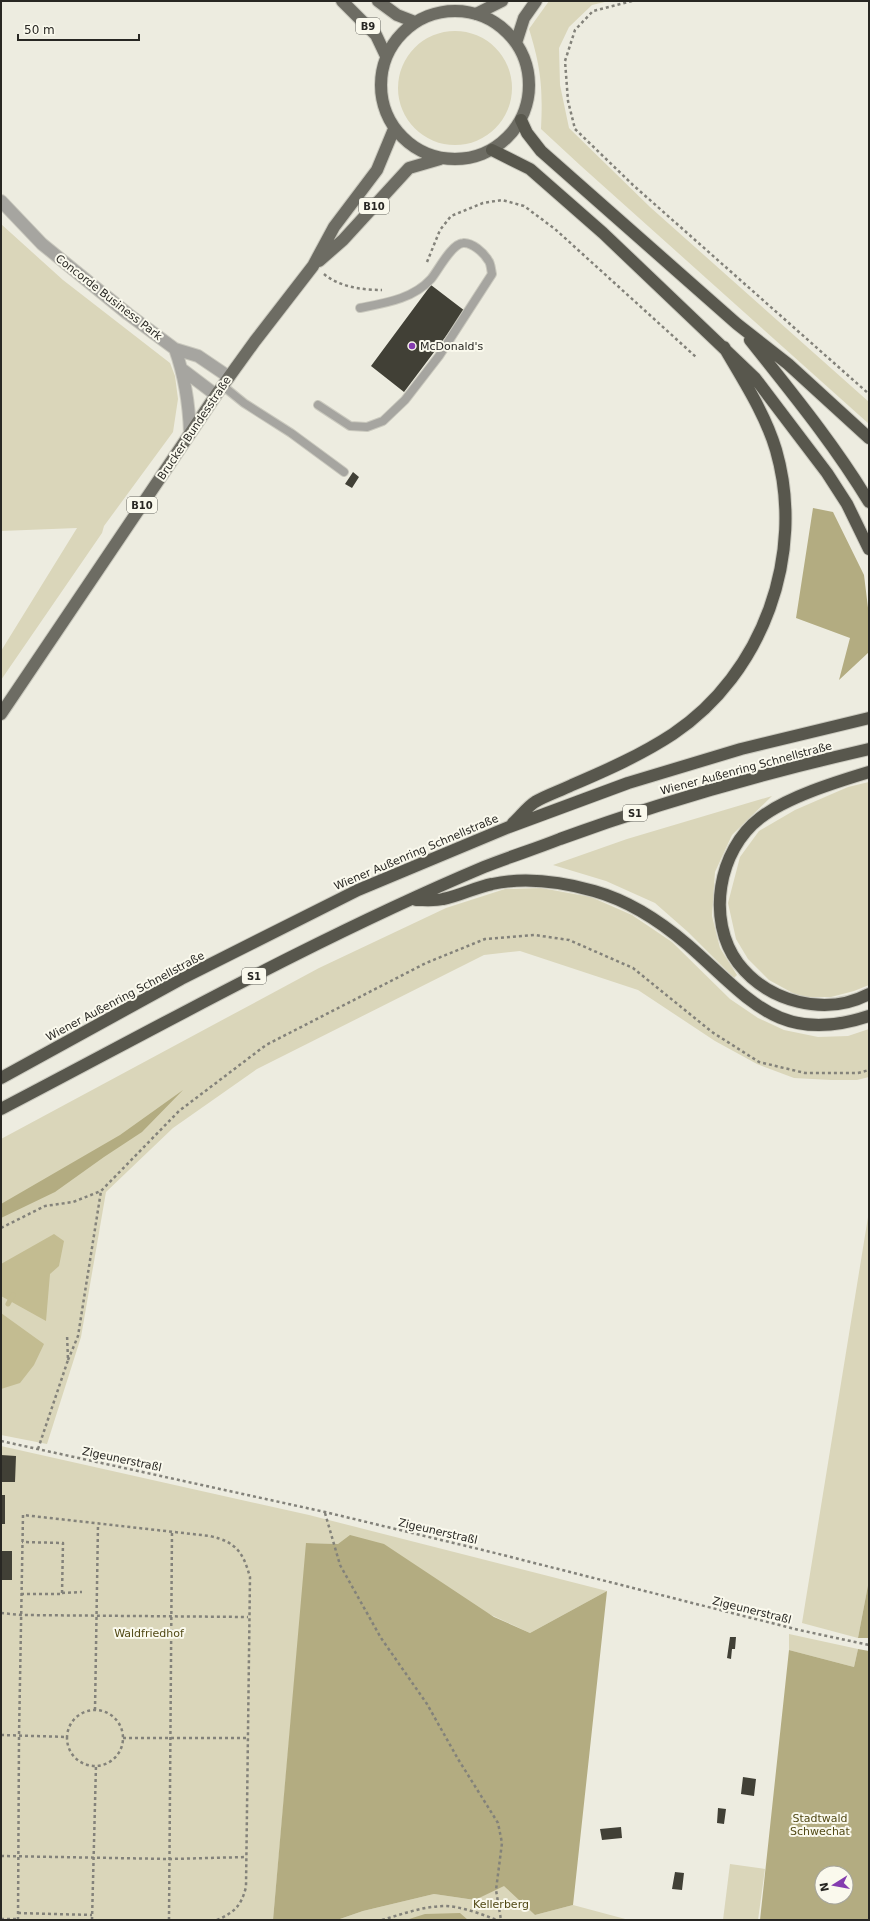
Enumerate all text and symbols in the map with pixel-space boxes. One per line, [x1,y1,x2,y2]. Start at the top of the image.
scale bar [18,16,139,42]
road number: B9 [356,18,380,34]
text: 50 m [24,23,55,37]
road number: B10 [359,198,389,214]
street label: Concorde Business Park [53,252,165,343]
place label: McDonald's [420,340,484,353]
marker: McDonald's [407,341,417,351]
street label: Brucker Bundesstraße [155,374,234,482]
road number: B10 [127,497,157,513]
street label: Wiener Außenring Schnellstraße [659,739,834,798]
road number: S1 [623,805,647,821]
street label: Wiener Außenring Schnellstraße [332,812,501,893]
street label: Wiener Außenring Schnellstraße [44,949,207,1044]
road number: S1 [242,968,266,984]
street label: Zigeunerstraßl [81,1445,163,1474]
street label: Zigeunerstraßl [397,1516,479,1547]
street label: Zigeunerstraßl [711,1594,793,1627]
park label: Waldfriedhof [114,1627,185,1640]
park label: Stadtwald Schwechat [790,1812,851,1838]
north arrow [814,1865,854,1905]
text: N [817,1881,832,1893]
park label: Kellerberg [473,1898,529,1911]

